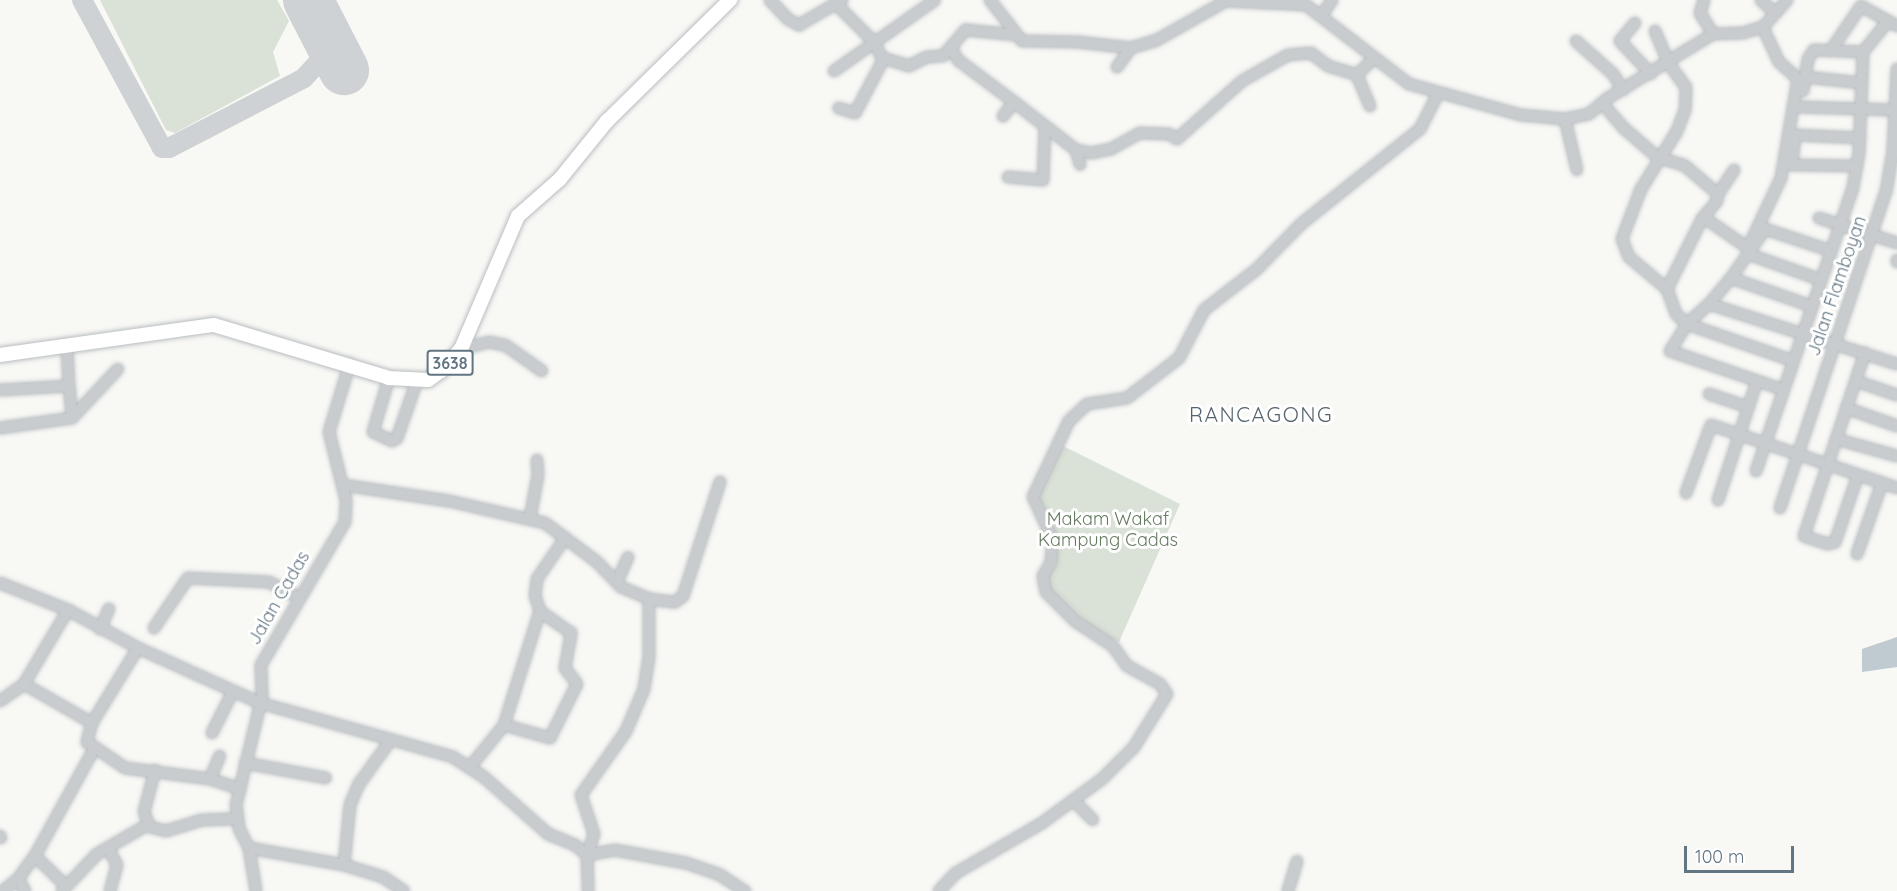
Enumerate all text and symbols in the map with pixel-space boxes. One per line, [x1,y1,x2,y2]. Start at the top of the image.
street label: Jalan Flamboyan [1803,213,1871,359]
road number: 3638 [426,350,474,376]
district label: RANCAGONG [1189,401,1333,427]
park label: Makam Wakaf Kampung Cadas [1038,509,1178,552]
street label: Jalan Cadas [244,547,314,649]
scale bar [1687,834,1796,872]
text: 100 m [1695,845,1744,868]

